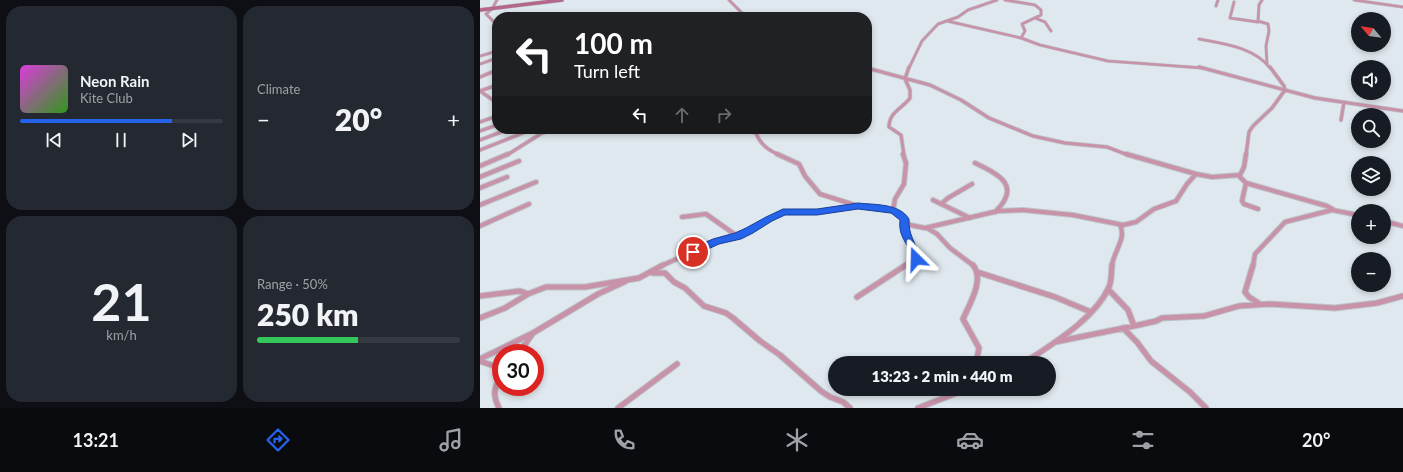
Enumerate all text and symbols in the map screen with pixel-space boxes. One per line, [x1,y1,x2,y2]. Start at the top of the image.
north arrow [1351,12,1391,52]
map controls [1351,12,1391,292]
text: 100 m [574,26,653,60]
icon: left [508,28,560,80]
text: Turn left [574,60,640,82]
button: sound [1351,60,1391,100]
text: Neon Rain [80,72,149,90]
text: Climate [257,81,300,97]
text: Kite Club [80,90,133,106]
text: 20° [335,101,382,137]
icon: left [629,104,651,126]
icon: ahead [671,104,693,126]
icon: right [713,104,735,126]
text: − [257,106,270,133]
text: + [447,106,460,133]
button: search [1351,108,1391,148]
icon: previous [43,129,65,151]
icon: pause [110,129,132,151]
icon: next [178,129,200,151]
button: layers [1351,156,1391,196]
button: + [1351,204,1391,244]
pin [676,235,710,269]
position arrow [895,238,937,280]
icon: arrive [682,241,704,263]
button: − [1351,252,1391,292]
text: 21 [91,270,152,332]
text: Range · 50% [257,276,328,292]
text: 250 km [257,296,358,332]
text: km/h [106,327,137,343]
speed limit sign: 30 [492,344,544,396]
text: 13:23 · 2 min · 440 m [871,367,1013,385]
icon: directions [264,426,292,454]
icon: music [437,426,465,454]
icon: phone [610,426,638,454]
icon: climate [783,426,811,454]
icon: car [956,426,984,454]
icon: filters [1129,426,1157,454]
text: 13:21 [73,429,119,451]
text: 20° [1302,429,1330,451]

